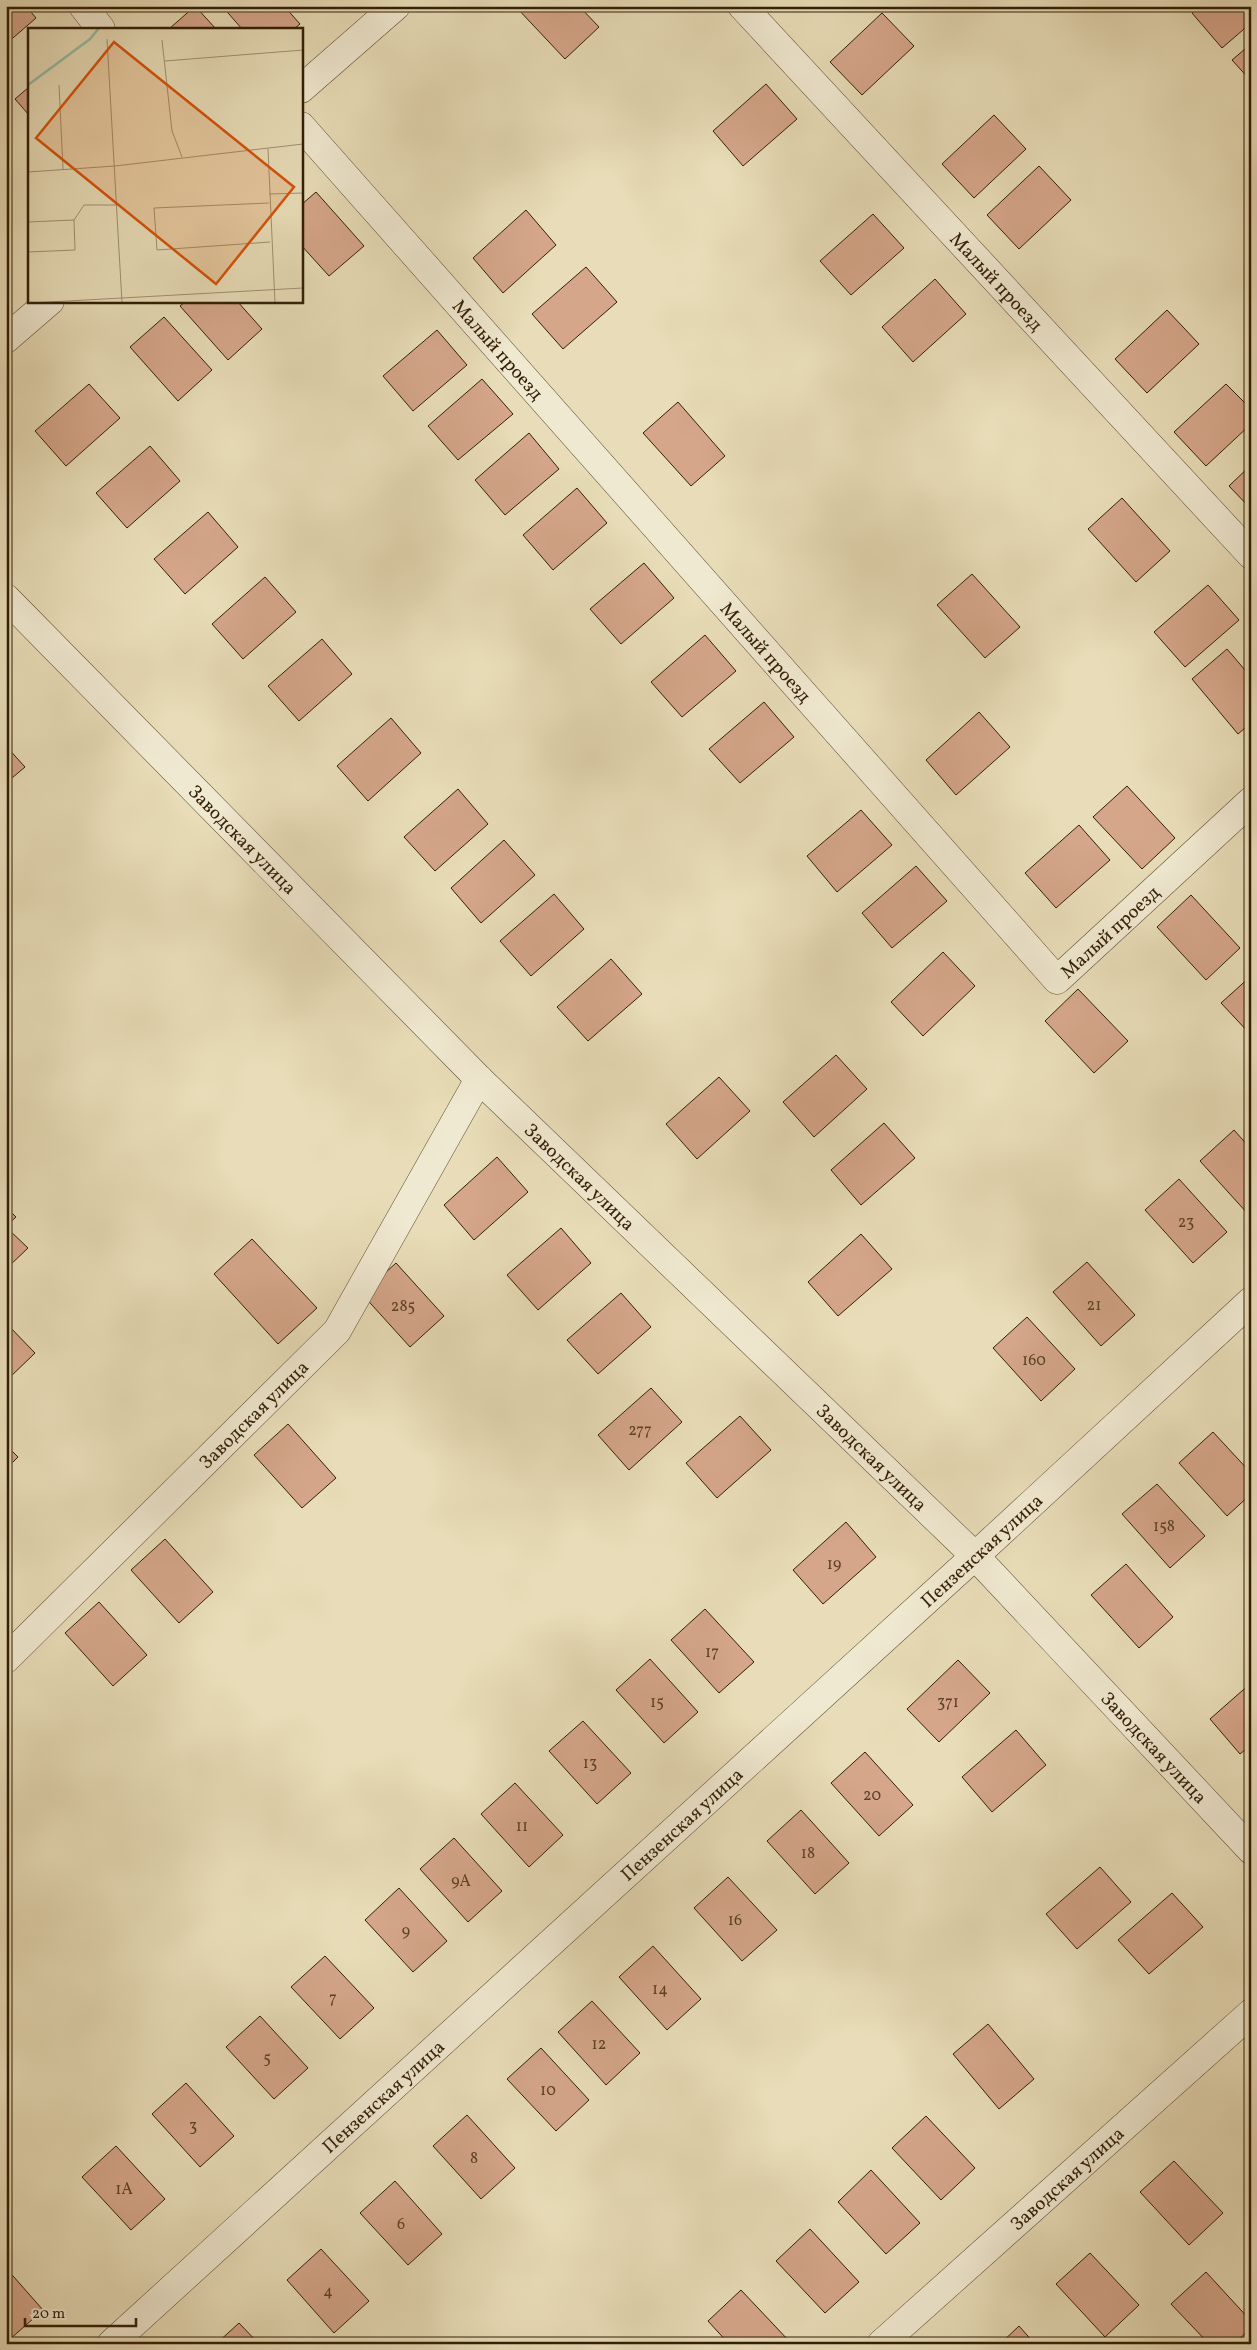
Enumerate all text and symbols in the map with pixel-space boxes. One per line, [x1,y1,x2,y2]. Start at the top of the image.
inset map [28,28,302,302]
street label: Малый проезд [943,227,1048,338]
street label: Малый проезд [445,295,549,407]
street label: Малый проезд [713,597,817,709]
street label: Заводская улица [181,780,302,901]
street label: Малый проезд [1056,880,1166,985]
street label: Заводская улица [518,1118,640,1237]
house number: 23 [1178,1212,1194,1234]
house number: 21 [1087,1295,1101,1317]
house number: 285 [391,1296,415,1318]
house number: 160 [1022,1350,1046,1372]
street label: Заводская улица [194,1355,315,1476]
street label: Заводская улица [809,1399,932,1518]
house number: 277 [628,1420,652,1442]
street label: Пензенская улица [916,1489,1049,1614]
house number: 158 [1153,1516,1175,1538]
house number: 19 [827,1554,841,1576]
house number: 17 [705,1642,719,1664]
street label: Заводская улица [1094,1687,1212,1810]
house number: 15 [650,1692,664,1714]
house number: 371 [937,1692,959,1714]
house number: 13 [583,1753,597,1775]
street label: Пензенская улица [616,1763,750,1888]
house number: 20 [863,1785,881,1807]
house number: 11 [516,1816,528,1838]
house number: 18 [801,1843,815,1865]
house number: 9А [451,1871,471,1893]
house number: 16 [728,1910,742,1932]
house number: 9 [402,1921,410,1943]
house number: 14 [652,1979,668,2001]
house number: 7 [329,1988,337,2010]
house number: 12 [592,2034,606,2056]
street label: Пензенская улица [317,2035,451,2160]
house number: 5 [263,2048,271,2070]
house number: 10 [540,2080,556,2102]
house number: 3 [189,2116,197,2138]
street label: Заводская улица [1005,2121,1131,2238]
house number: 8 [470,2148,478,2170]
house number: 1А [115,2179,133,2201]
house number: 6 [397,2214,405,2236]
house number: 4 [323,2281,333,2303]
scale bar [25,2295,136,2327]
text: 20 m [32,2304,65,2325]

